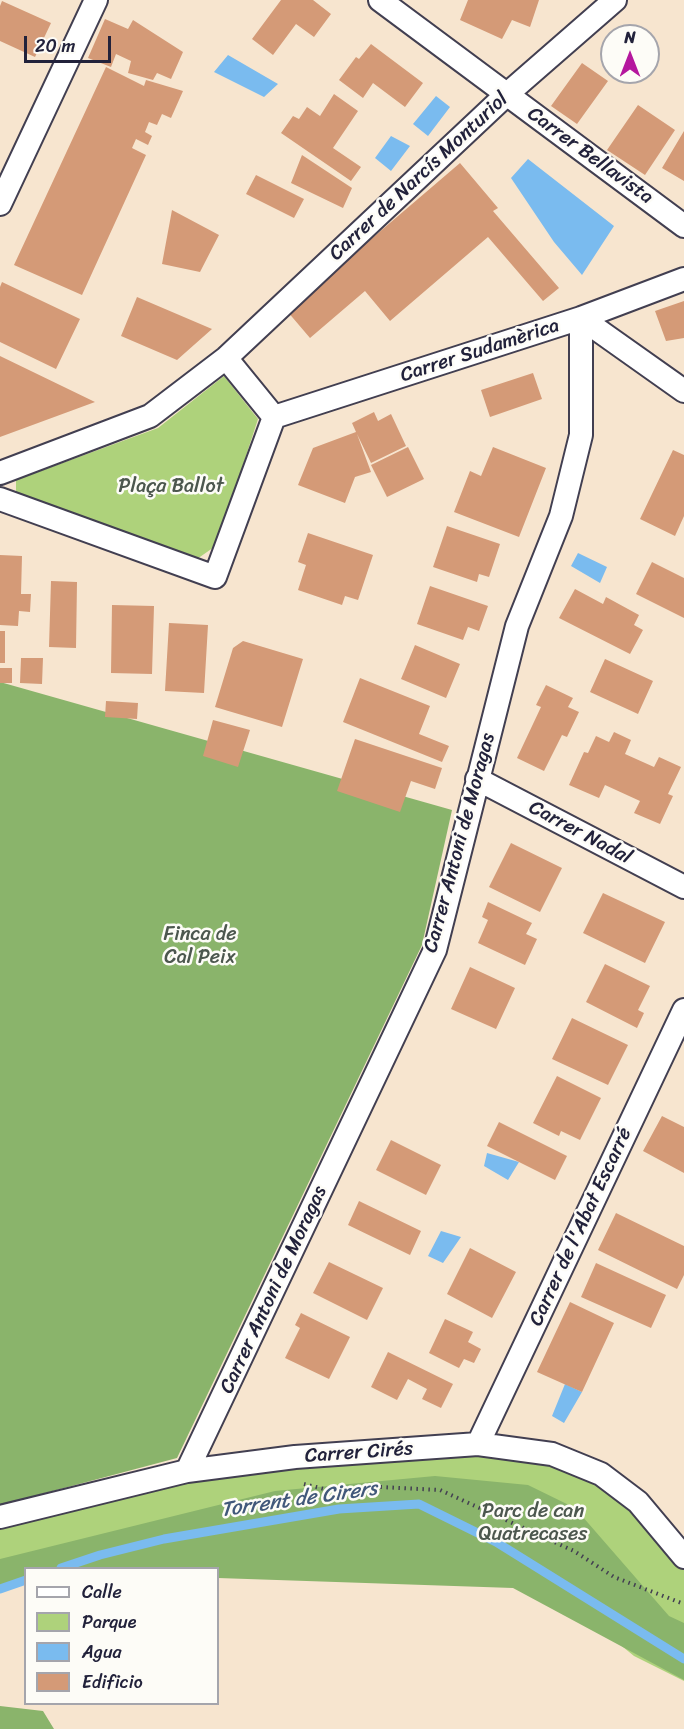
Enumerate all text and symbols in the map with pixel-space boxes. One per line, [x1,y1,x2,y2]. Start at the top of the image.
text: N [624,23,636,52]
scale bar [27,24,114,62]
north arrow [600,24,660,84]
text: 20 m [35,30,75,62]
street label: Carrer de Narcís Monturiol [325,88,513,266]
street label: Carrer Bellavista [522,102,658,210]
street label: Carrer Sudamèrica [397,314,563,388]
park label: Plaça Ballot [118,475,224,499]
street label: Carrer Antoni de Moragas [419,731,501,955]
street label: Carrer Nadal [525,796,635,870]
park label: Finca de Cal Peix [163,923,237,970]
street label: Carrer de l'Abat Escarré [524,1124,638,1330]
street label: Carrer Antoni de Moragas [215,1182,333,1398]
street label: Carrer Cirés [304,1437,414,1469]
water label: Torrent de Cirers [219,1477,379,1523]
park label: Parc de can Quatrecases [479,1500,587,1547]
legend [24,1567,219,1705]
text: Calle [82,1576,122,1608]
text: Parque [82,1606,136,1638]
text: Agua [82,1636,122,1668]
text: Edificio [82,1666,143,1698]

